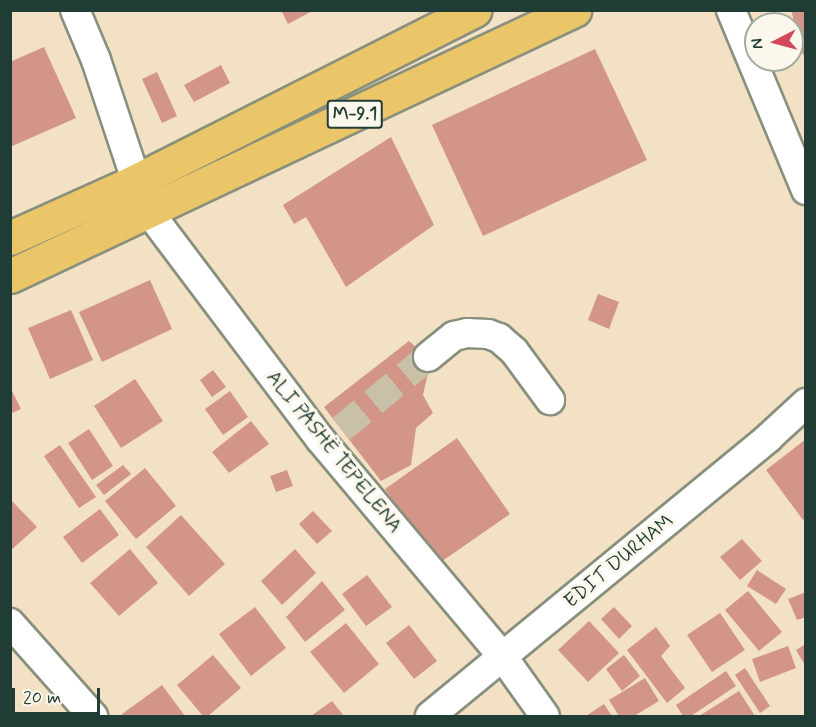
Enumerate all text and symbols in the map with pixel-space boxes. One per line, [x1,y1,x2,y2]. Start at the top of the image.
north arrow [744,12,804,72]
text: N [747,37,769,50]
road number: M-9.1 [326,99,384,129]
street label: ALI PASHË TEPELENA [261,366,407,538]
street label: EDIT DURHAM [559,508,679,614]
scale bar [15,676,104,714]
text: 20 m [23,686,61,710]

